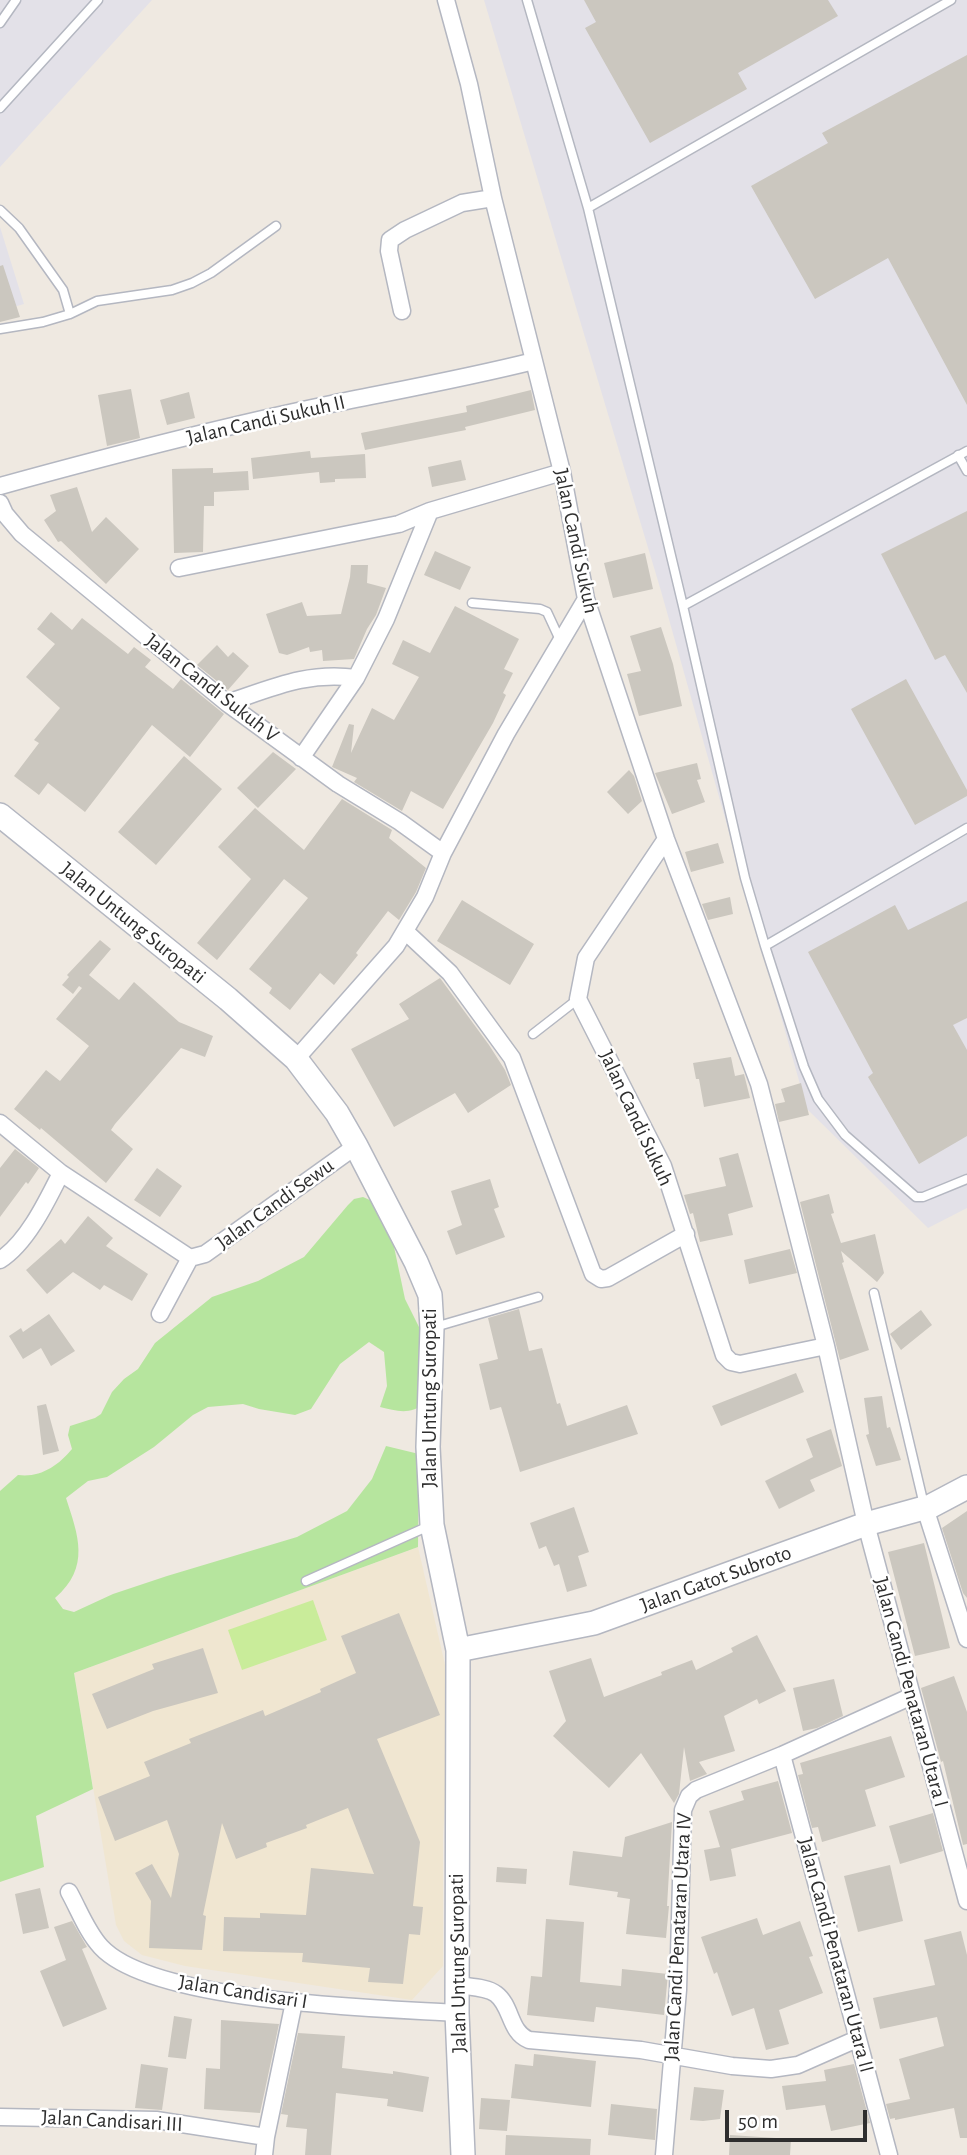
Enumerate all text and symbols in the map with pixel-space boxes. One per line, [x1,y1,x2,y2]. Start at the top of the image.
street label: Jalan Candi Sukuh II [184,390,348,450]
street label: Jalan Candi Sukuh [548,466,604,616]
street label: Jalan Candi Sukuh V [140,628,284,748]
street label: Jalan Untung Suropati [55,857,211,989]
street label: Jalan Candi Sukuh [593,1046,679,1190]
street label: Jalan Candi Sewu [211,1153,339,1255]
street label: Jalan Untung Suropati [417,1308,443,1488]
street label: Jalan Gatot Subroto [637,1540,795,1618]
street label: Jalan Candi Penataran Utara I [868,1574,954,1810]
street label: Jalan Candi Penataran Utara IV [659,1812,697,2062]
street label: Jalan Candi Penataran Utara II [792,1835,880,2075]
street label: Jalan Untung Suropati [444,1873,472,2053]
street label: Jalan Candisari I [177,1969,309,2015]
scale bar [729,2096,871,2140]
street label: Jalan Candisari III [41,2105,183,2137]
text: 50 m [738,2111,778,2132]

